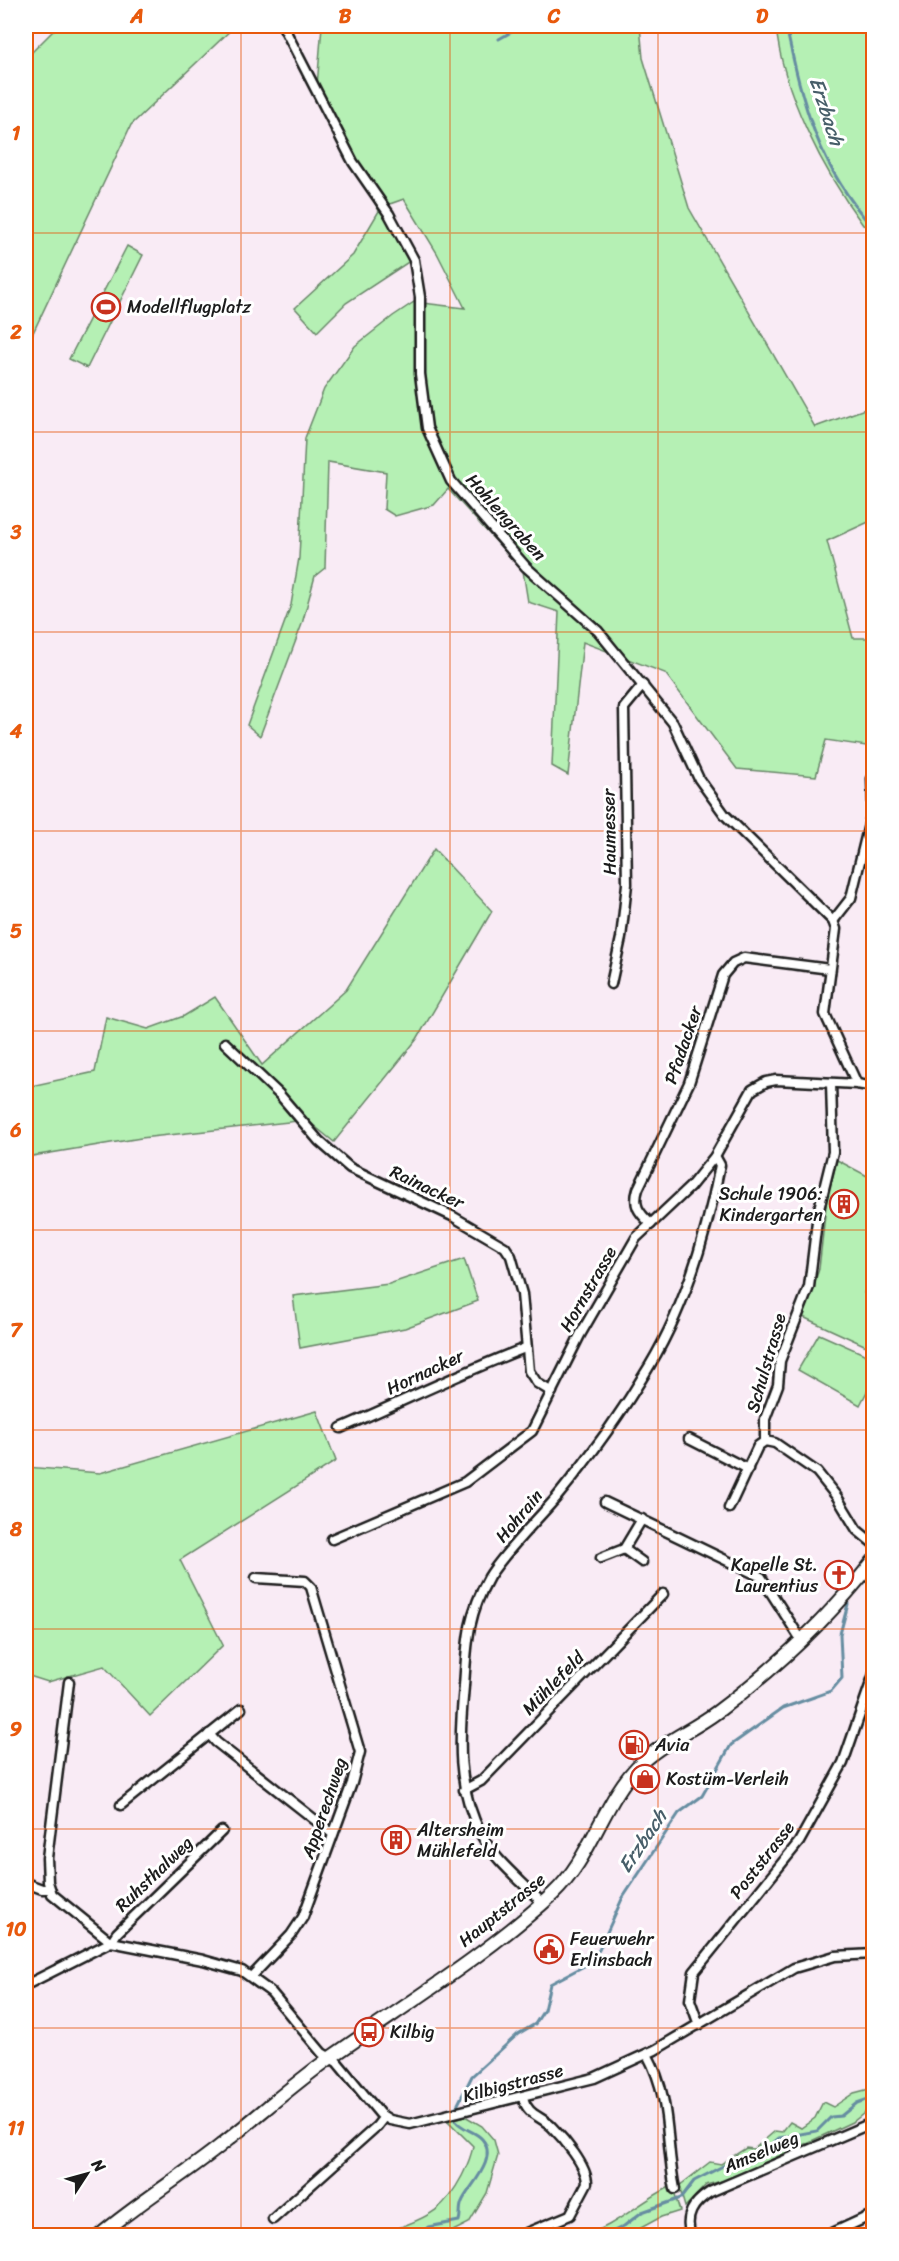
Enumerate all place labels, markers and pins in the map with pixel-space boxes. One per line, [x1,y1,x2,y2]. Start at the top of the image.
sports icon: Modellflugplatz [90,291,122,323]
place label: Modellflugplatz [127,291,252,323]
place label: Schule 1906: Kindergarten [719,1178,823,1231]
building icon: Schule 1906: Kindergarten [828,1188,860,1220]
place label: Kapelle St. Laurentius [731,1549,819,1602]
church icon: Kapelle St. Laurentius [823,1559,855,1591]
fuel station icon: Avia [618,1729,650,1761]
place label: Avia [654,1729,690,1761]
shop icon: Kostüm-Verleih [629,1763,661,1795]
place label: Kostüm-Verleih [666,1763,789,1795]
place label: Altersheim Mühlefeld [416,1814,504,1867]
building icon: Altersheim Mühlefeld [380,1824,412,1856]
place label: Feuerwehr Erlinsbach [570,1923,655,1976]
public building icon: Feuerwehr Erlinsbach [533,1933,565,1965]
bus stop icon: Kilbig [353,2016,385,2048]
place label: Kilbig [390,2016,435,2048]

